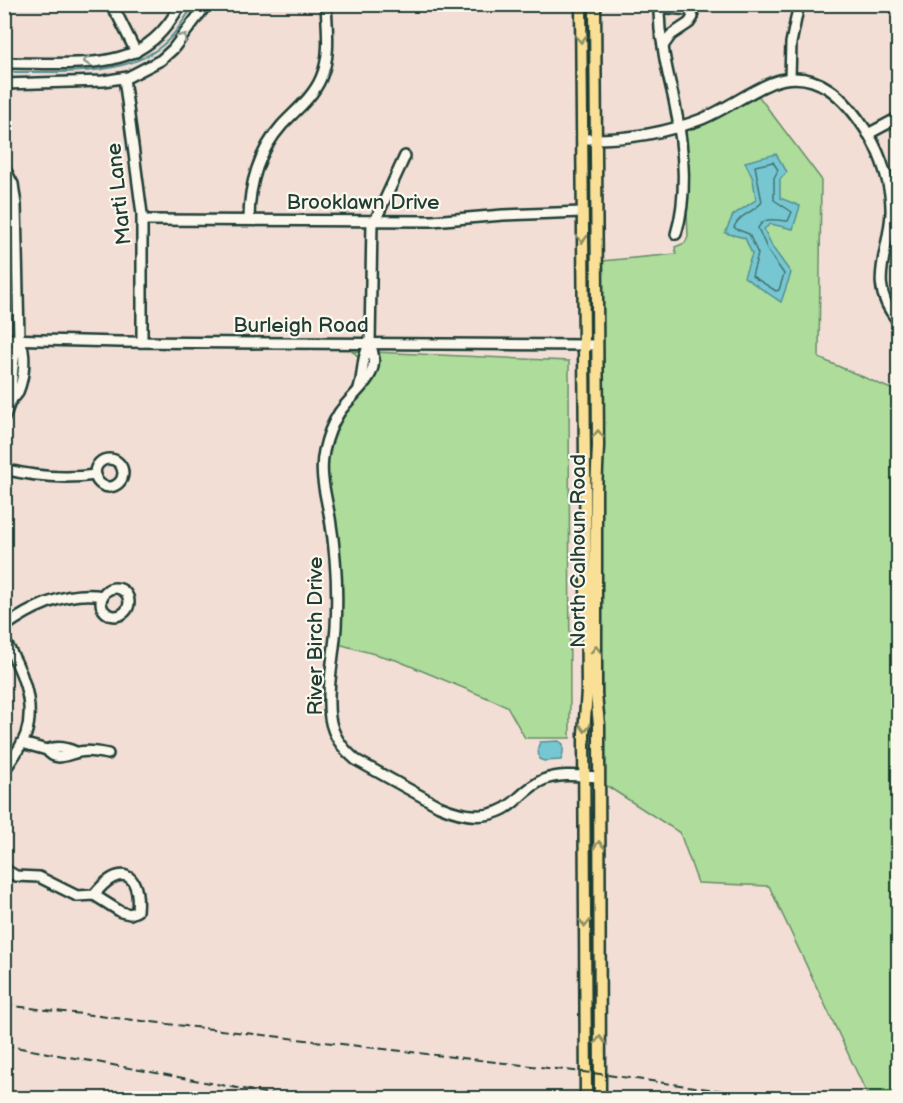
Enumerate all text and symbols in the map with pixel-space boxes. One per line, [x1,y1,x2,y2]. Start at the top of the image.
one-way arrow [175,33,186,44]
one-way arrow [575,35,587,44]
one-way arrow [82,55,91,68]
street label: Marti Lane [101,142,137,246]
street label: Brooklawn Drive [286,190,440,215]
one-way arrow [576,235,588,244]
street label: Burleigh Road [233,313,369,338]
one-way arrow [592,430,604,439]
street label: North Calhoun Road [566,454,591,648]
street label: River Birch Drive [303,557,328,715]
one-way arrow [590,646,602,655]
one-way arrow [578,723,591,732]
one-way arrow [593,841,605,850]
one-way arrow [579,918,591,927]
one-way arrow [594,1036,606,1045]

